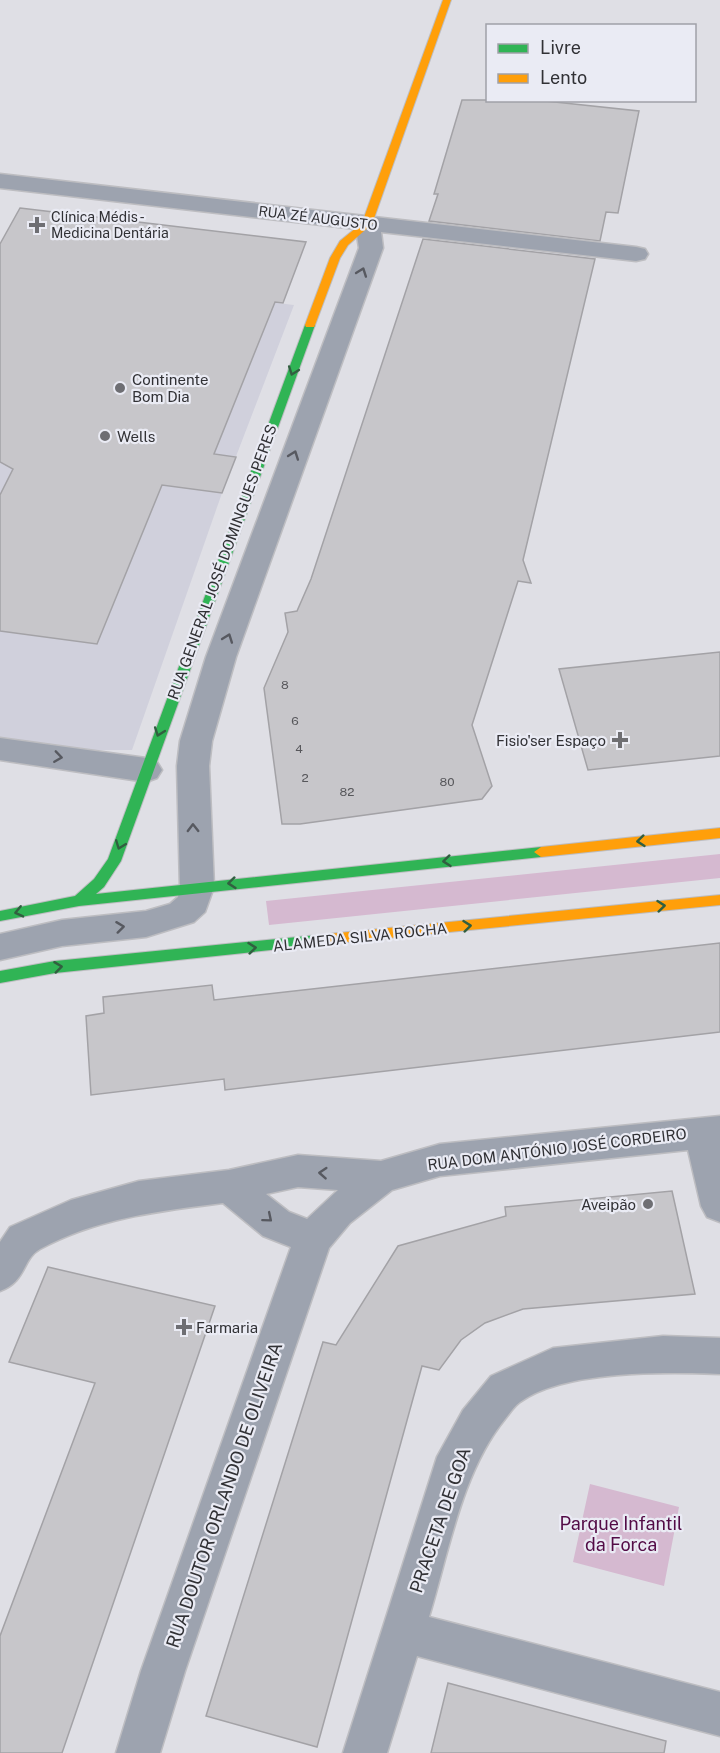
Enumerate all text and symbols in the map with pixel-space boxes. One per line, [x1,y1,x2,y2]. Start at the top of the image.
legend [486,24,696,102]
text: Livre [540,37,581,58]
text: Lento [540,67,587,88]
street label: RUA ZÉ AUGUSTO [258,202,379,233]
place label: Clínica Médis - Medicina Dentária [51,209,169,241]
marker: Clínica Médis - Medicina Dentária [28,216,46,234]
one-way arrow [354,267,367,278]
one-way arrow [288,364,300,375]
place label: Continente Bom Dia [132,371,208,405]
marker: Continente Bom Dia [113,381,127,395]
street label: RUA GENERAL JOSÉ DOMINGUES PERES [164,422,280,702]
place label: Wells [117,428,155,445]
marker: Wells [98,429,112,443]
one-way arrow [286,450,299,461]
one-way arrow [220,634,233,644]
house number: 8 [281,678,289,692]
house number: 6 [291,714,299,728]
one-way arrow [154,726,167,737]
marker: Fisio'ser Espaço [611,731,629,749]
place label: Fisio'ser Espaço [496,732,606,749]
house number: 4 [295,742,303,756]
one-way arrow [53,751,63,763]
house number: 2 [301,771,309,785]
house number: 80 [439,775,455,789]
house number: 82 [340,785,354,799]
one-way arrow [187,824,199,833]
one-way arrow [636,834,645,847]
one-way arrow [115,839,127,850]
one-way arrow [442,854,452,867]
one-way arrow [228,876,237,889]
one-way arrow [656,900,665,913]
one-way arrow [14,904,24,917]
street label: ALAMEDA SILVA ROCHA [272,919,448,955]
one-way arrow [462,920,471,933]
one-way arrow [115,921,124,934]
one-way arrow [247,942,256,955]
one-way arrow [53,962,62,974]
street label: RUA DOM ANTÓNIO JOSÉ CORDEIRO [426,1124,687,1173]
one-way arrow [318,1166,327,1179]
place label: Aveipão [581,1196,636,1213]
marker: Aveipão [641,1197,655,1211]
one-way arrow [261,1210,272,1221]
place label: Farmaria [196,1319,258,1336]
marker: Farmaria [177,1320,191,1334]
street label: RUA DOUTOR ORLANDO DE OLIVEIRA [162,1339,286,1651]
street label: PRACETA DE GOA [405,1444,475,1596]
park label: Parque Infantil da Forca [559,1513,683,1555]

